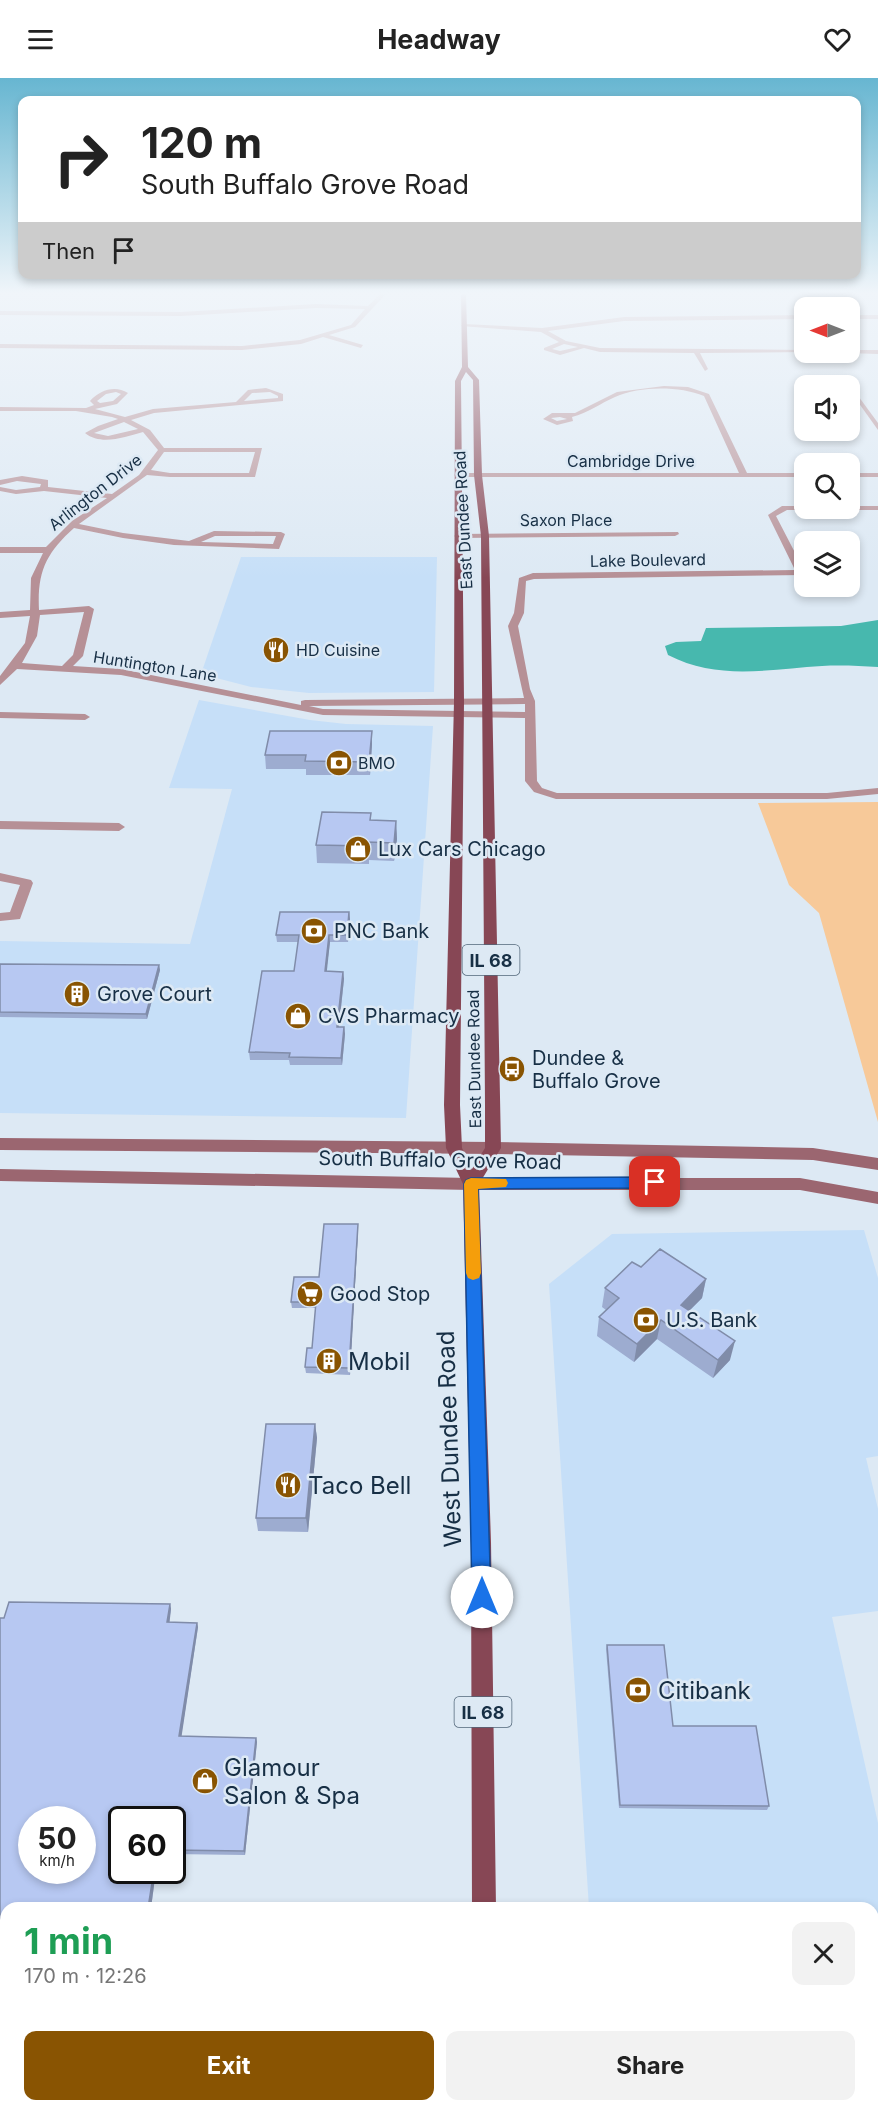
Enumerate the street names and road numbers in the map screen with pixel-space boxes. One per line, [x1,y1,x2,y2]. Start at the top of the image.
street label: Arlington Drive [44,449,146,535]
street label: East Dundee Road [449,450,477,590]
street label: Cambridge Drive [567,451,695,471]
street label: Saxon Place [520,510,612,530]
street label: Lake Boulevard [590,549,706,571]
street label: Huntington Lane [92,646,218,686]
road number: IL 68 [462,945,520,975]
street label: East Dundee Road [463,989,485,1129]
street label: South Buffalo Grove Road [318,1146,562,1174]
street label: West Dundee Road [431,1330,467,1548]
road number: IL 68 [454,1697,512,1727]

